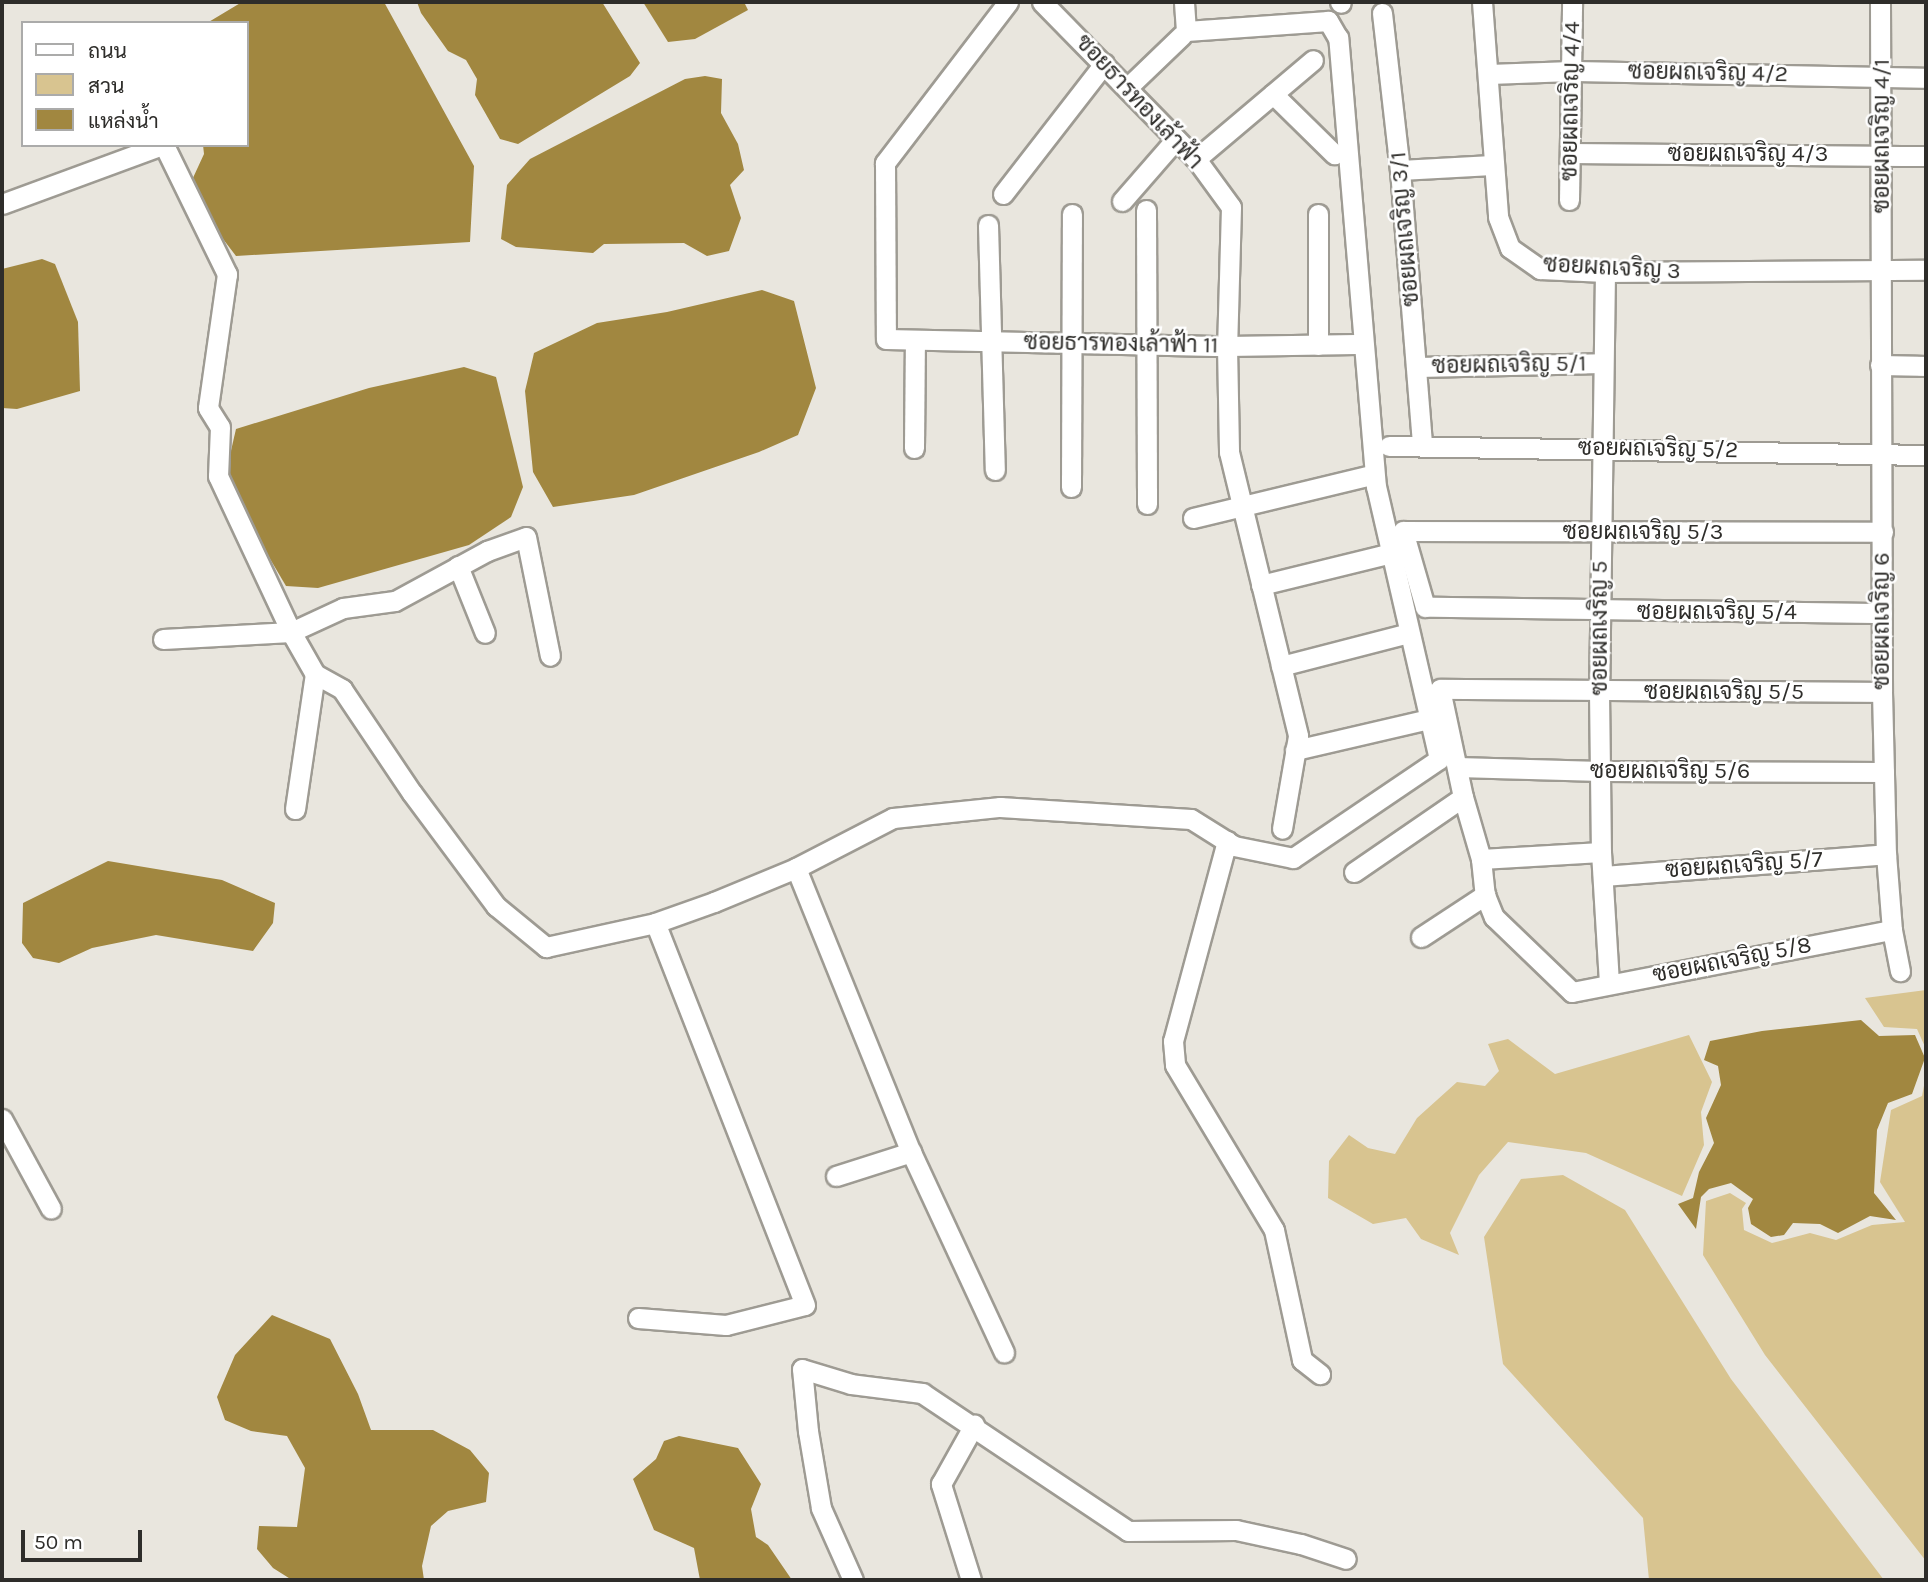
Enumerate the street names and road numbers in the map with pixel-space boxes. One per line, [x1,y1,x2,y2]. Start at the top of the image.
street label: ซอยผถเจริญ 4/4 [1556,21,1586,181]
street label: ซอยธารทองเล้าฟ้า [1070,29,1208,175]
street label: ซอยผถเจริญ 4/2 [1628,58,1788,88]
street label: ซอยผถเจริญ 4/1 [1868,59,1896,213]
street label: ซอยผถเจริญ 4/3 [1668,140,1828,168]
street label: ซอยผถเจริญ 3/1 [1384,150,1426,308]
street label: ซอยผถเจริญ 3 [1543,251,1681,285]
street label: ซอยธารทองเล้าฟ้า 11 [1023,329,1219,359]
street label: ซอยผถเจริญ 5/1 [1431,350,1587,380]
street label: ซอยผถเจริญ 5/2 [1578,434,1738,464]
street label: ซอยผถเจริญ 5/3 [1563,518,1723,546]
street label: ซอยผถเจริญ 6 [1868,552,1896,690]
street label: ซอยผถเงริญ 5 [1586,561,1614,695]
street label: ซอยผถเจริญ 5/4 [1637,598,1797,626]
street label: ซอยผถเจริญ 5/5 [1644,678,1804,706]
street label: ซอยผถเจริญ 5/6 [1590,757,1750,785]
street label: ซอยผถเจริญ 5/7 [1664,846,1824,884]
street label: ซอยผถเจริญ 5/8 [1650,931,1814,989]

